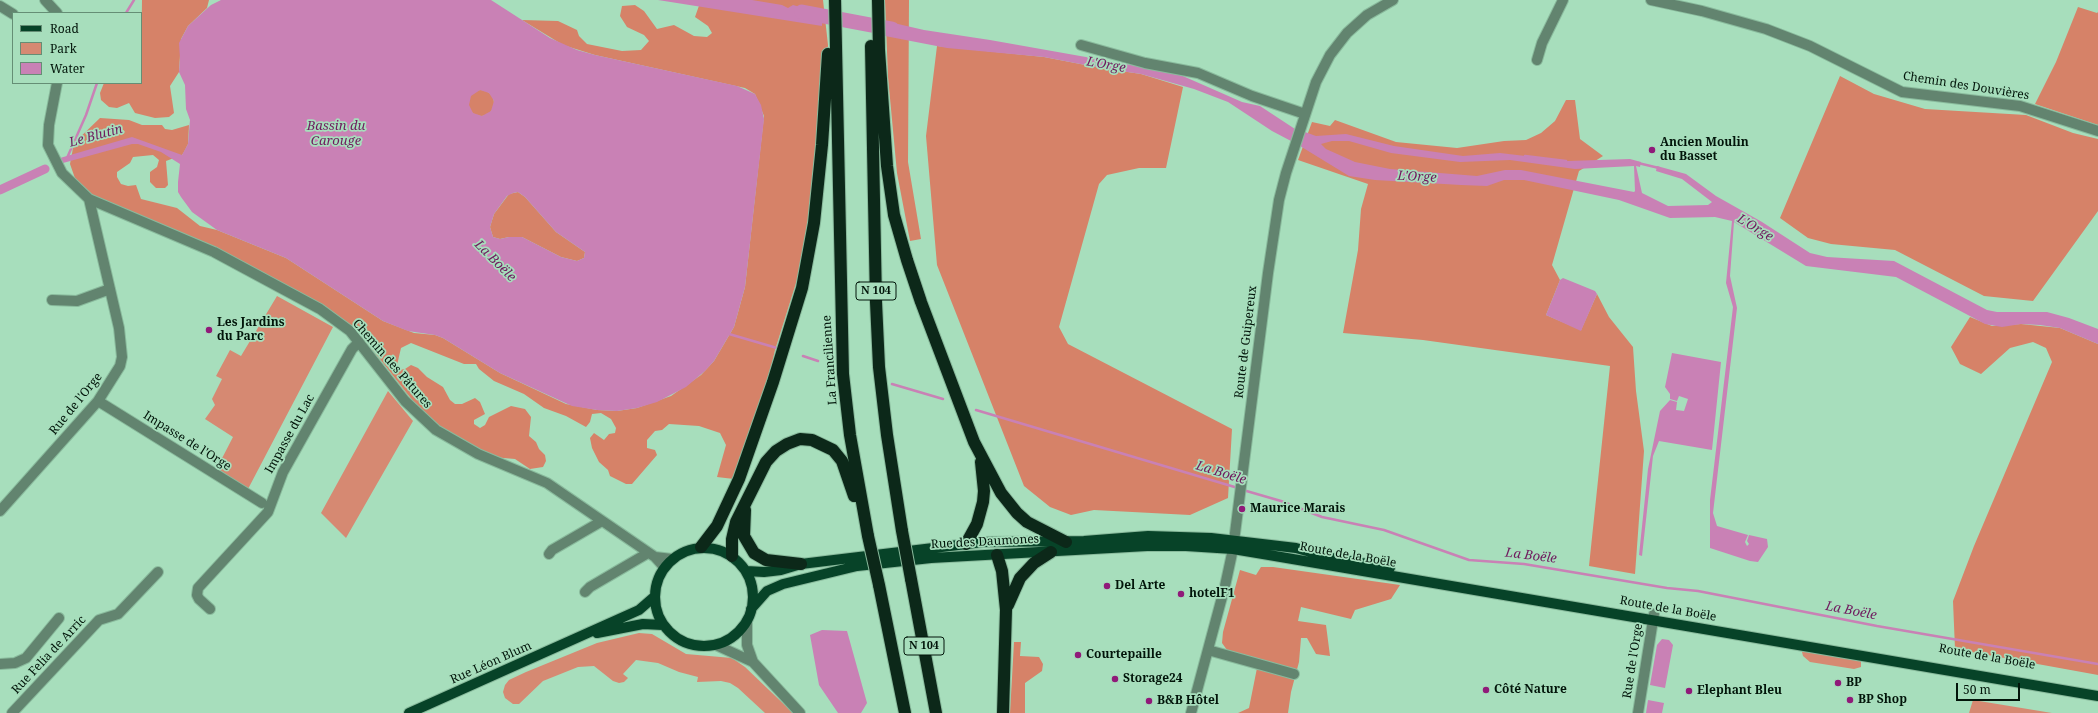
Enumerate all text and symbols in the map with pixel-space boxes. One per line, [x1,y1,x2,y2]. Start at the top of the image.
legend [12,12,142,84]
text: Road [50,20,79,37]
text: Park [50,40,77,57]
water label: L'Orge [1085,54,1127,76]
text: Water [50,60,85,77]
street label: Chemin des Douvières [1902,69,2030,103]
water label: Bassin du Carouge [307,118,365,149]
water label: Le Blutin [68,121,124,151]
place label: Ancien Moulin du Basset [1660,136,1749,164]
marker: Ancien Moulin du Basset [1647,145,1657,155]
water label: L'Orge [1397,168,1437,186]
water label: L'Orge [1734,211,1776,245]
water label: La Boële [471,237,519,285]
road number: N 104 [856,282,896,300]
street label: Route de Guipereux [1232,285,1260,399]
street label: La Francilienne [820,315,840,405]
place label: Les Jardins du Parc [217,316,285,344]
street label: Chemin des Pâtures [349,317,435,411]
marker: Les Jardins du Parc [204,325,214,335]
street label: Rue de l'Orge [47,370,105,438]
street label: Impasse du Lac [262,392,318,476]
street label: Impasse de l'Orge [140,408,234,474]
water label: La Boële [1194,458,1248,488]
place label: Maurice Marais [1250,502,1345,516]
marker: Maurice Marais [1237,504,1247,514]
street label: Rue des Daumones [931,532,1039,552]
street label: Route de la Boële [1298,539,1398,571]
water label: La Boële [1504,545,1558,567]
place label: Del Arte [1115,579,1165,593]
marker: Del Arte [1102,581,1112,591]
place label: hotelF1 [1189,587,1235,601]
marker: hotelF1 [1176,589,1186,599]
street label: Route de la Boële [1618,593,1718,625]
water label: La Boële [1824,598,1878,624]
street label: Rue Felia de Arric [9,613,89,697]
street label: Rue de l'Orge [1620,622,1646,700]
road number: N 104 [904,637,944,655]
street label: Rue Léon Blum [448,639,534,687]
street label: Route de la Boële [1937,641,2037,673]
place label: Courtepaille [1086,648,1162,662]
marker: Courtepaille [1073,650,1083,660]
place label: Storage24 [1123,672,1183,686]
marker: Storage24 [1110,674,1120,684]
scale bar [1958,675,2022,701]
place label: BP [1846,676,1862,690]
marker: BP [1833,678,1843,688]
text: 50 m [1963,681,1991,698]
place label: Côté Nature [1494,683,1567,697]
place label: Elephant Bleu [1697,684,1782,698]
marker: Côté Nature [1481,685,1491,695]
marker: Elephant Bleu [1684,686,1694,696]
place label: BP Shop [1858,693,1907,707]
place label: B&B Hôtel [1157,694,1219,708]
marker: BP Shop [1845,695,1855,705]
marker: B&B Hôtel [1144,696,1154,706]

